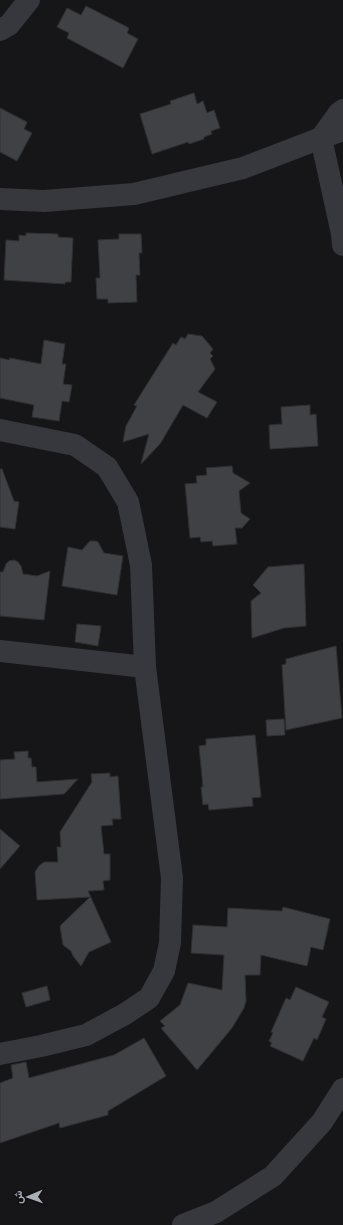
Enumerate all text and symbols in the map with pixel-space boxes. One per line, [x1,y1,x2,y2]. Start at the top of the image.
north arrow [8,1177,48,1217]
text: ش [11,1190,26,1204]

